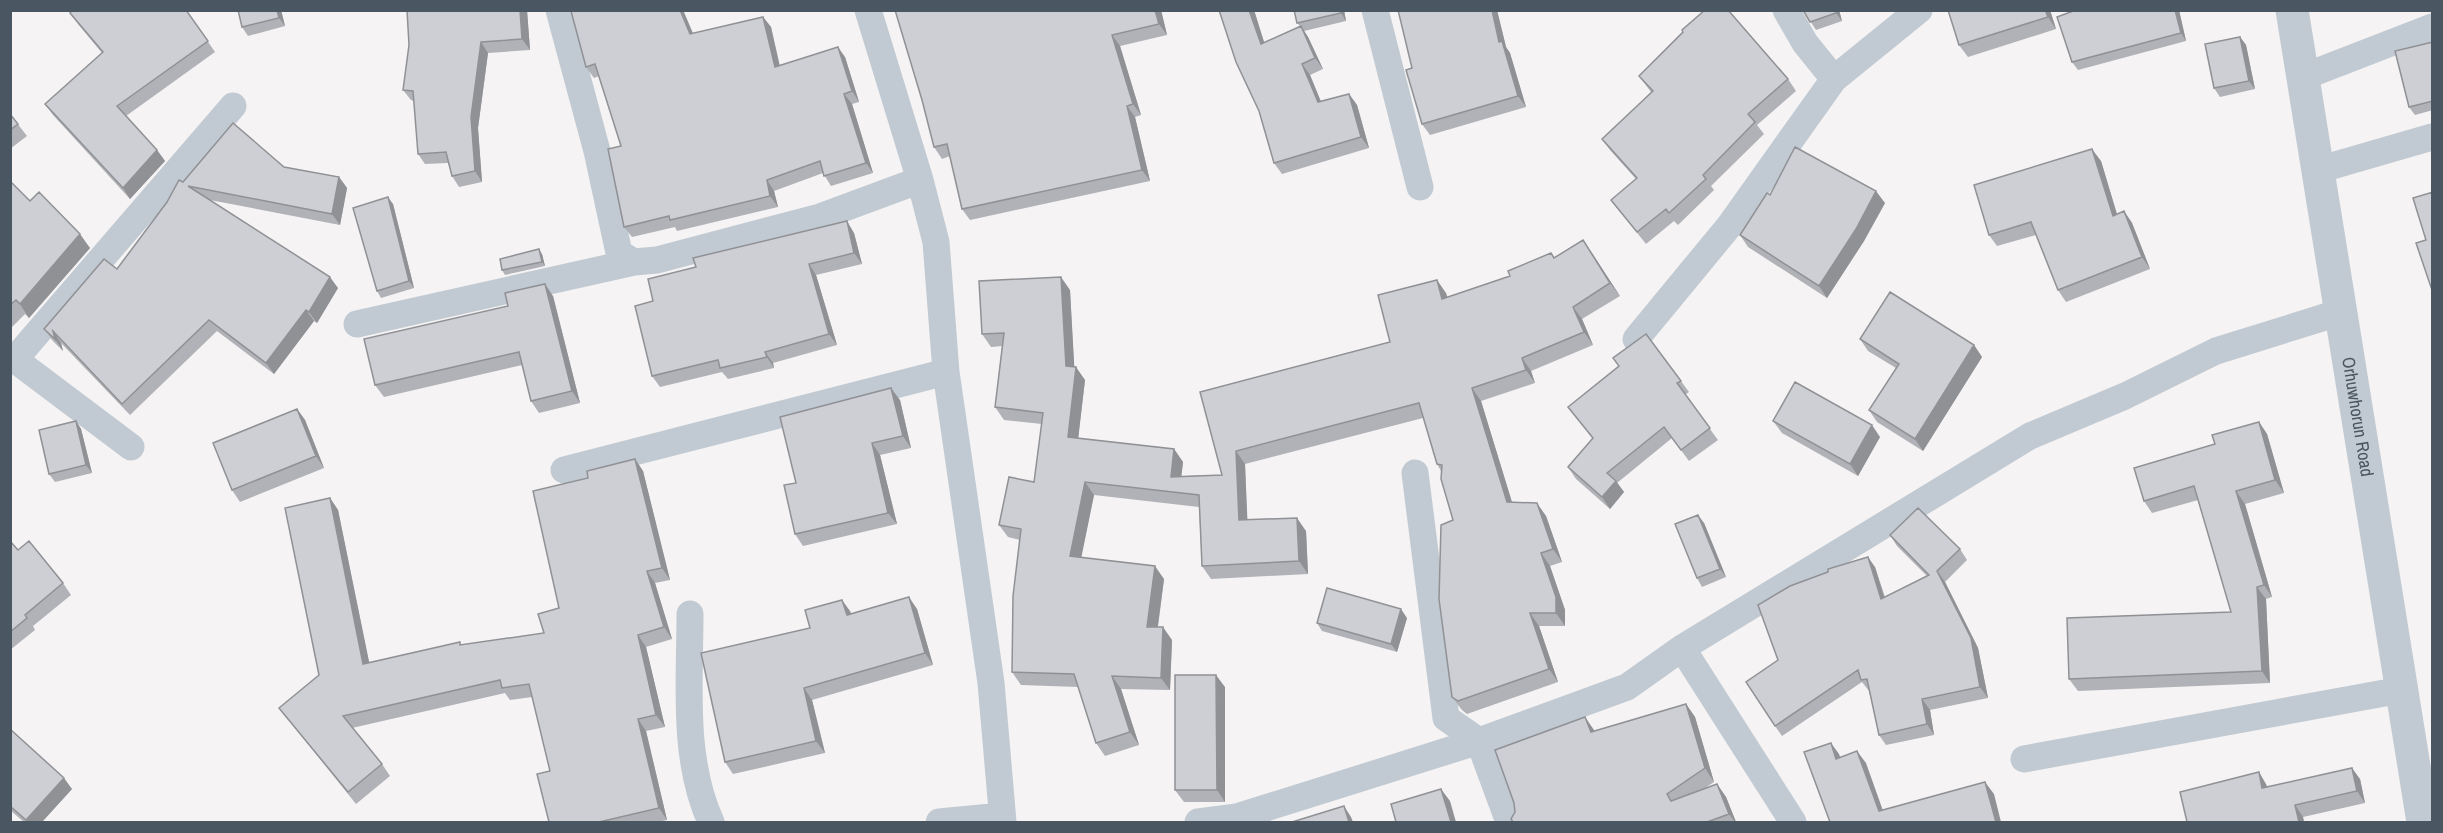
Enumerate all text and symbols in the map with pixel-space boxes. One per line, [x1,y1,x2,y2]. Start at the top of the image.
street label: Orhuwhorun Road [2336,355,2380,478]

